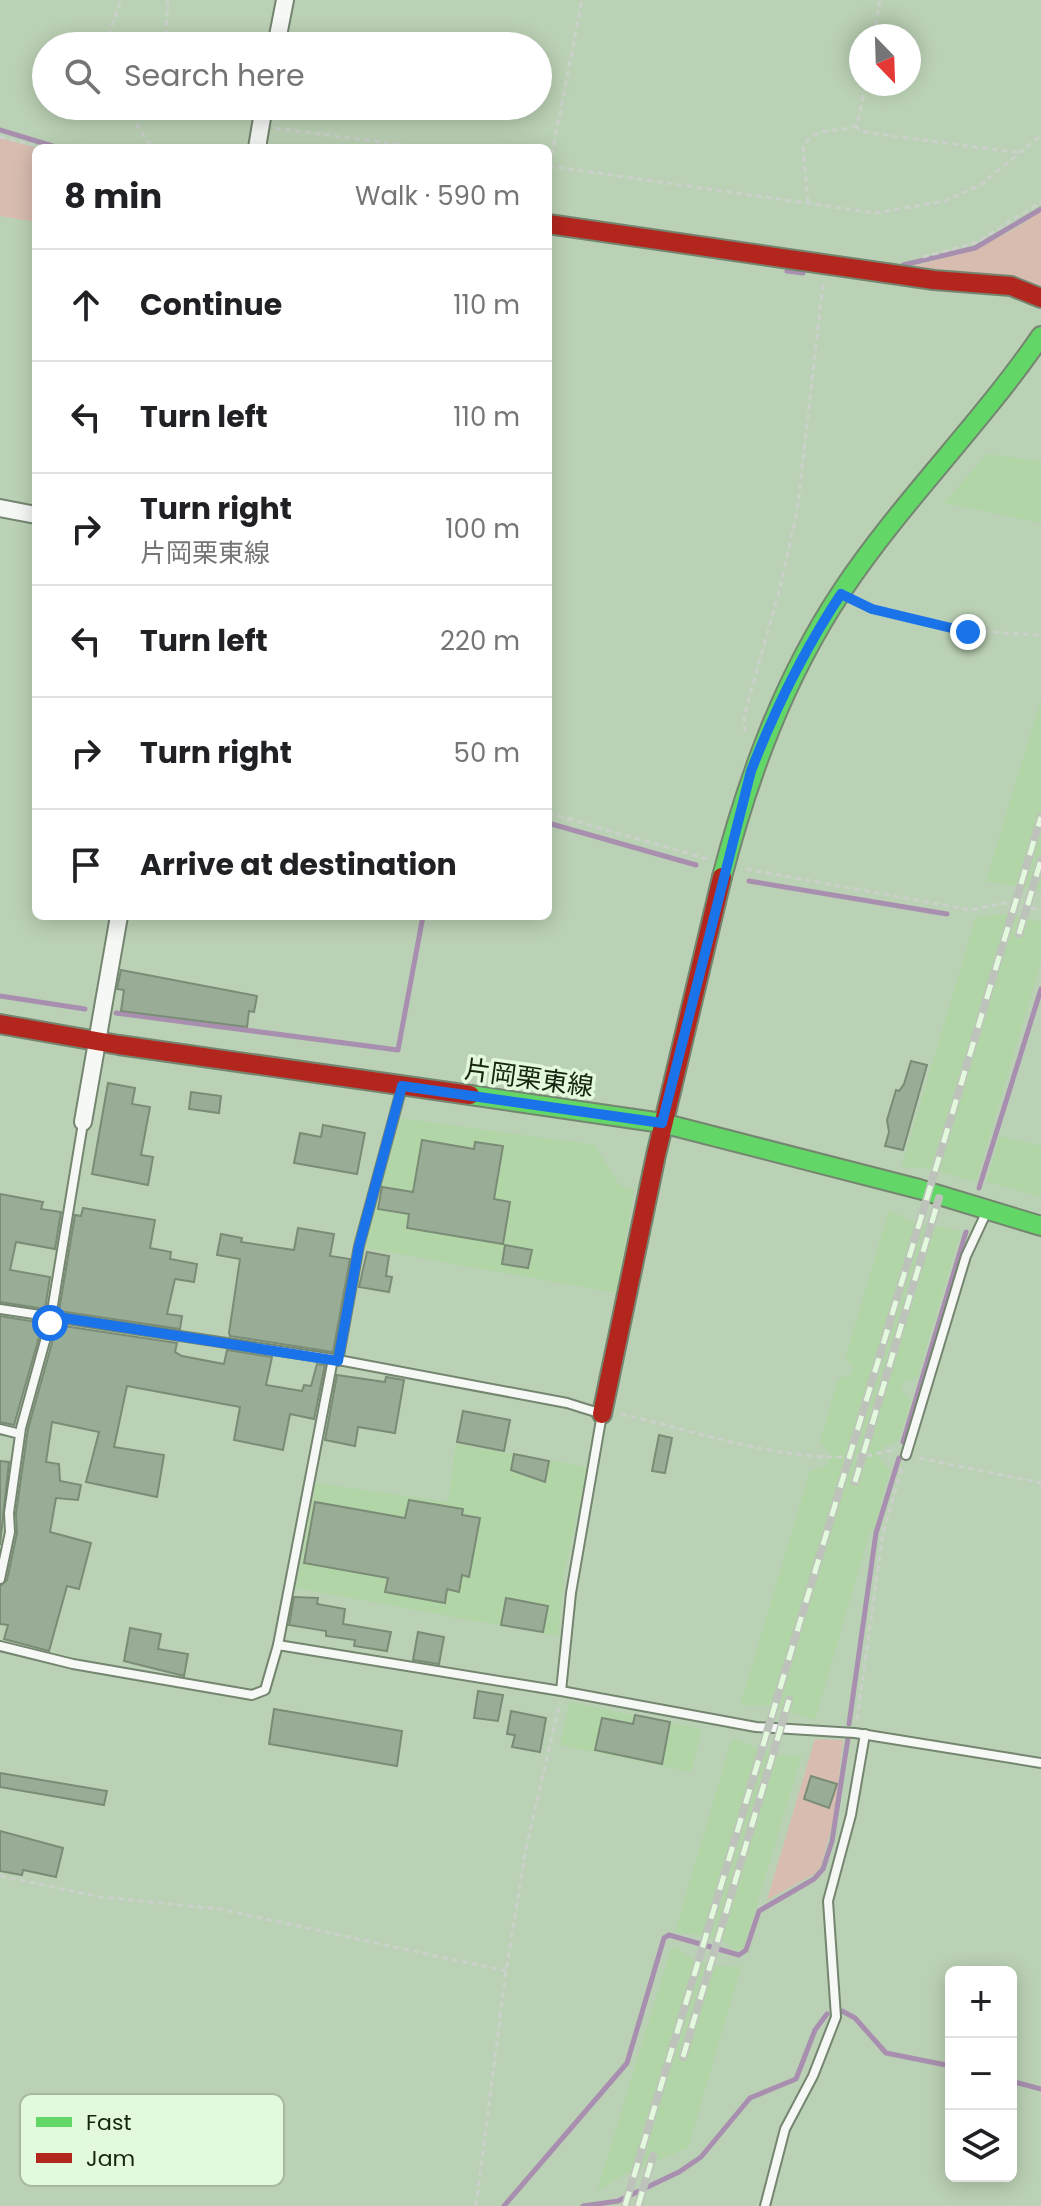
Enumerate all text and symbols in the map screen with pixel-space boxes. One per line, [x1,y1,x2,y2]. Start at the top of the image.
north arrow [849,24,921,96]
search box [32,32,552,120]
icon: search [60,54,104,98]
text: Search here [124,54,305,97]
text: 8 min [64,172,162,220]
text: Walk · 590 m [355,178,520,214]
icon: ahead [64,283,108,327]
text: Continue [140,283,282,326]
text: 110 m [453,287,520,323]
icon: left [64,395,108,439]
text: Turn left [140,395,268,438]
text: 110 m [453,399,520,435]
text: Turn right [140,487,292,530]
icon: right [64,507,108,551]
text: 100 m [445,511,520,547]
text: 片岡栗東線 [140,535,270,571]
route end [950,614,986,650]
icon: left [64,619,108,663]
text: Turn left [140,619,268,662]
text: 220 m [440,623,520,659]
icon: right [64,731,108,775]
text: Turn right [140,731,292,774]
text: 50 m [454,735,520,771]
icon: arrive [64,843,108,887]
text: Arrive at destination [140,843,457,886]
street label: 片岡栗東線 [462,1051,596,1105]
route start [32,1305,68,1341]
map controls [945,1966,1017,2182]
button: + [945,1966,1017,2038]
button: − [945,2038,1017,2110]
legend [20,2094,284,2186]
text: Fast [86,2107,131,2138]
button: layers [945,2110,1017,2182]
text: Jam [86,2143,135,2174]

